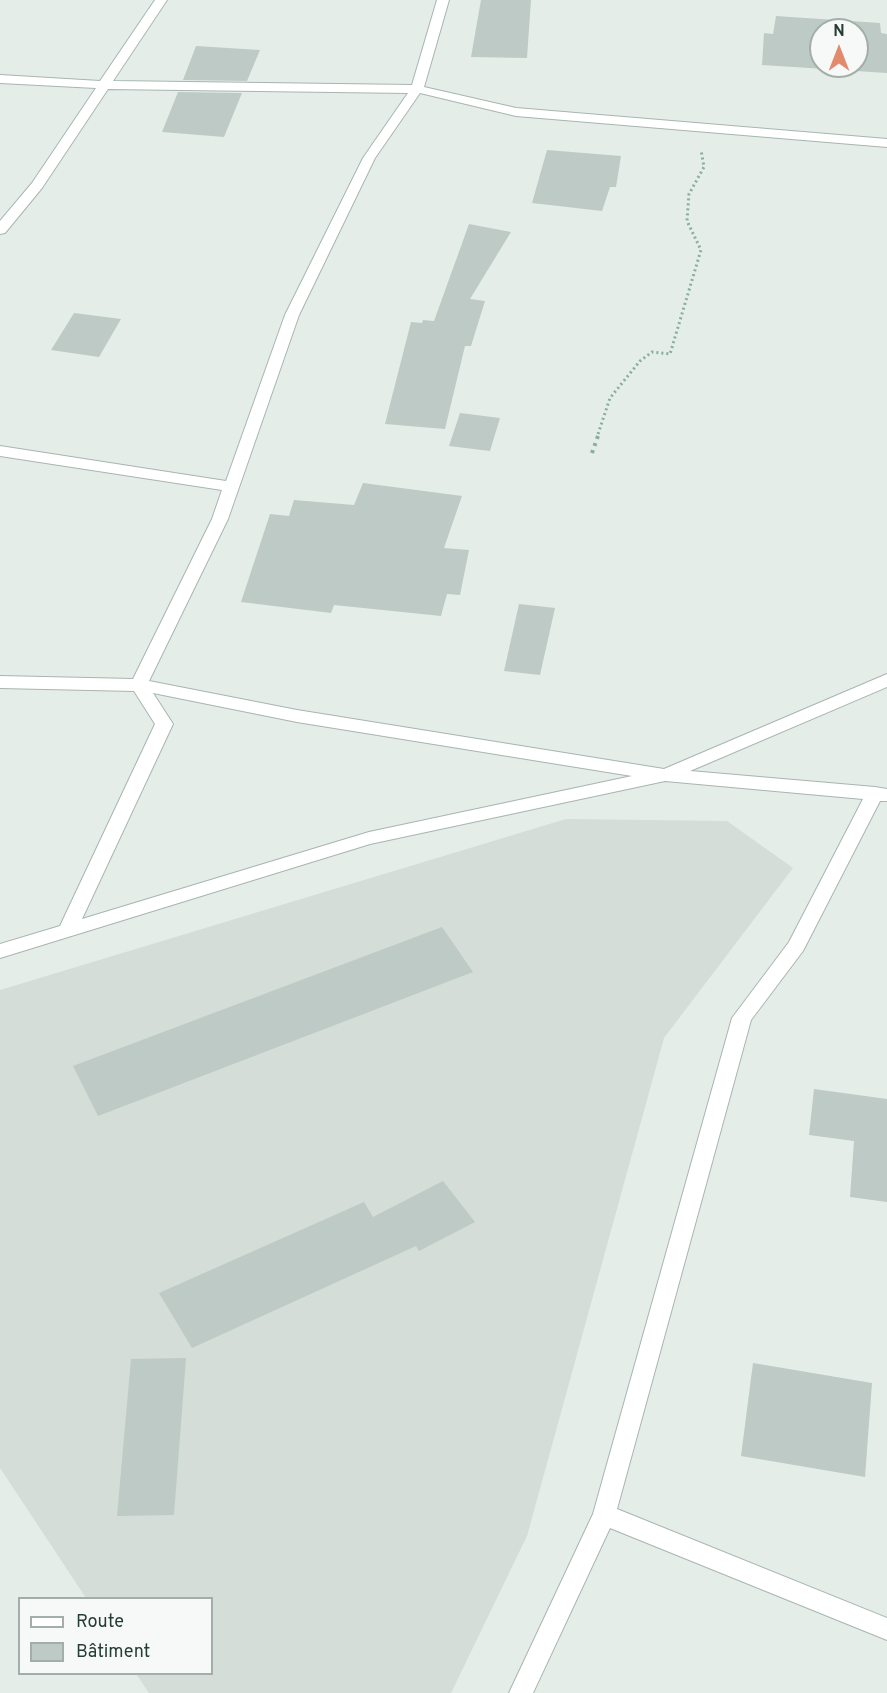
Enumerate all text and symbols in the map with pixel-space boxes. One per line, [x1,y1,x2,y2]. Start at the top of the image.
north arrow [809,18,869,78]
text: N [833,22,845,42]
legend [18,1597,213,1675]
text: Route [76,1611,124,1634]
text: Bâtiment [76,1641,150,1664]

